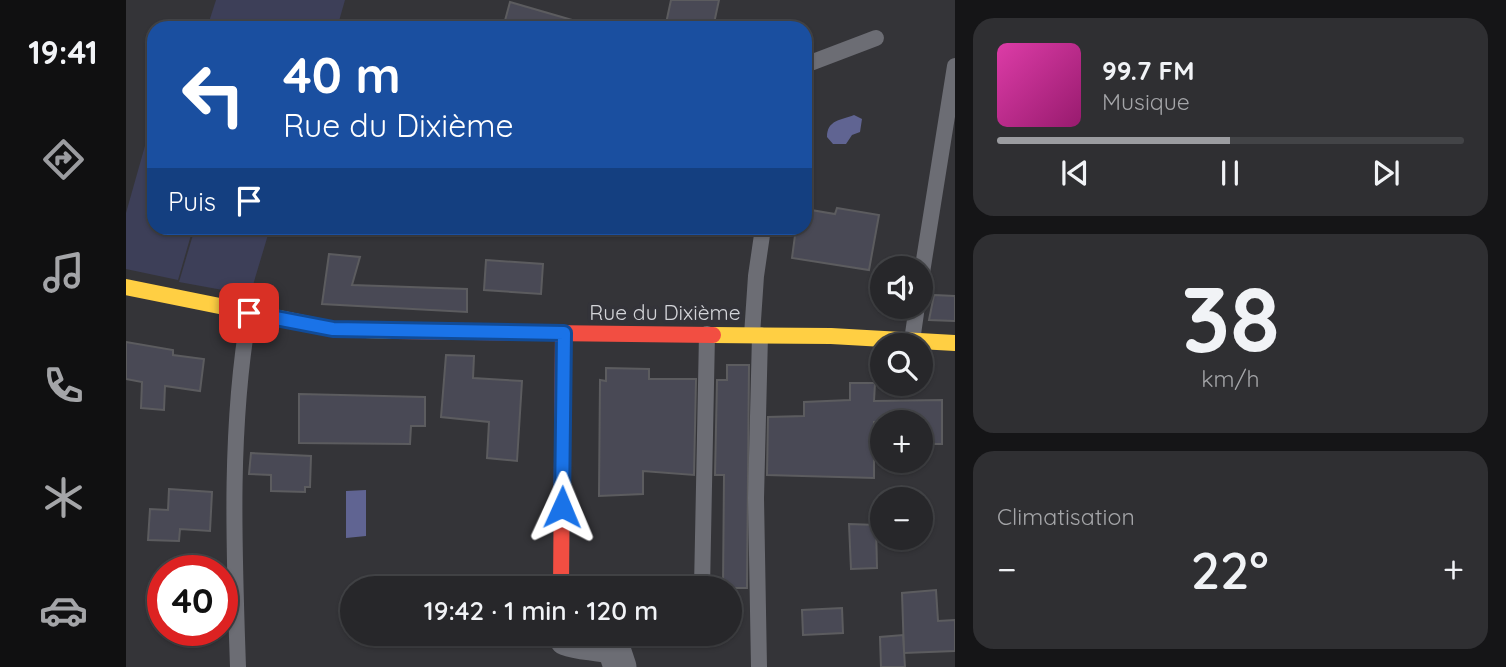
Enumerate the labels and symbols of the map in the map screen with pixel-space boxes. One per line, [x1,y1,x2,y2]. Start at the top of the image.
pin [219,283,279,343]
street label: Rue du Dixième [589,299,741,325]
position arrow [525,470,599,544]
speed limit sign: 40 [147,555,238,646]

